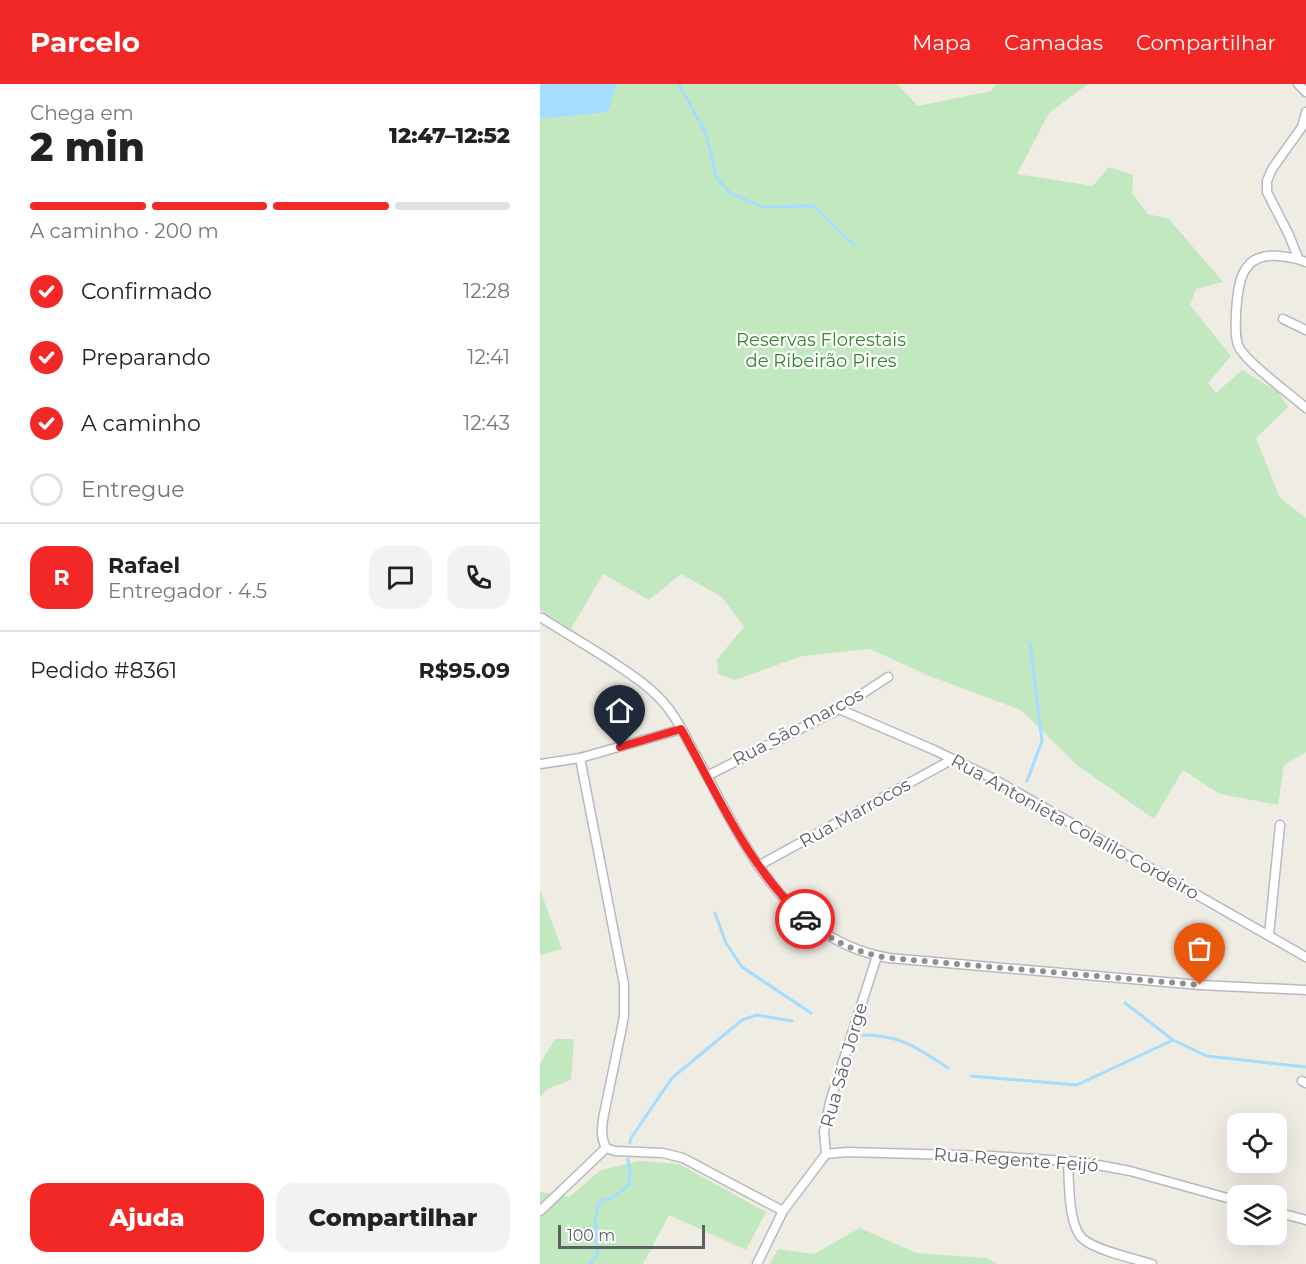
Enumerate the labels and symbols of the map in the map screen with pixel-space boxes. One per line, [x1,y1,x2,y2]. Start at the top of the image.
park label: Reservas Florestais de Ribeirão Pires [736,329,906,372]
street label: Rua São marcos [729,683,867,771]
pin [594,685,645,747]
street label: Rua Antonieta Colalilo Cordeiro [947,749,1203,905]
street label: Rua Marrocos [796,773,915,853]
courier [775,889,835,949]
pin [1174,923,1225,985]
street label: Rua São Jorge [816,1000,872,1130]
street label: Rua Regente Feijó [933,1143,1099,1177]
scale bar [558,1222,705,1250]

